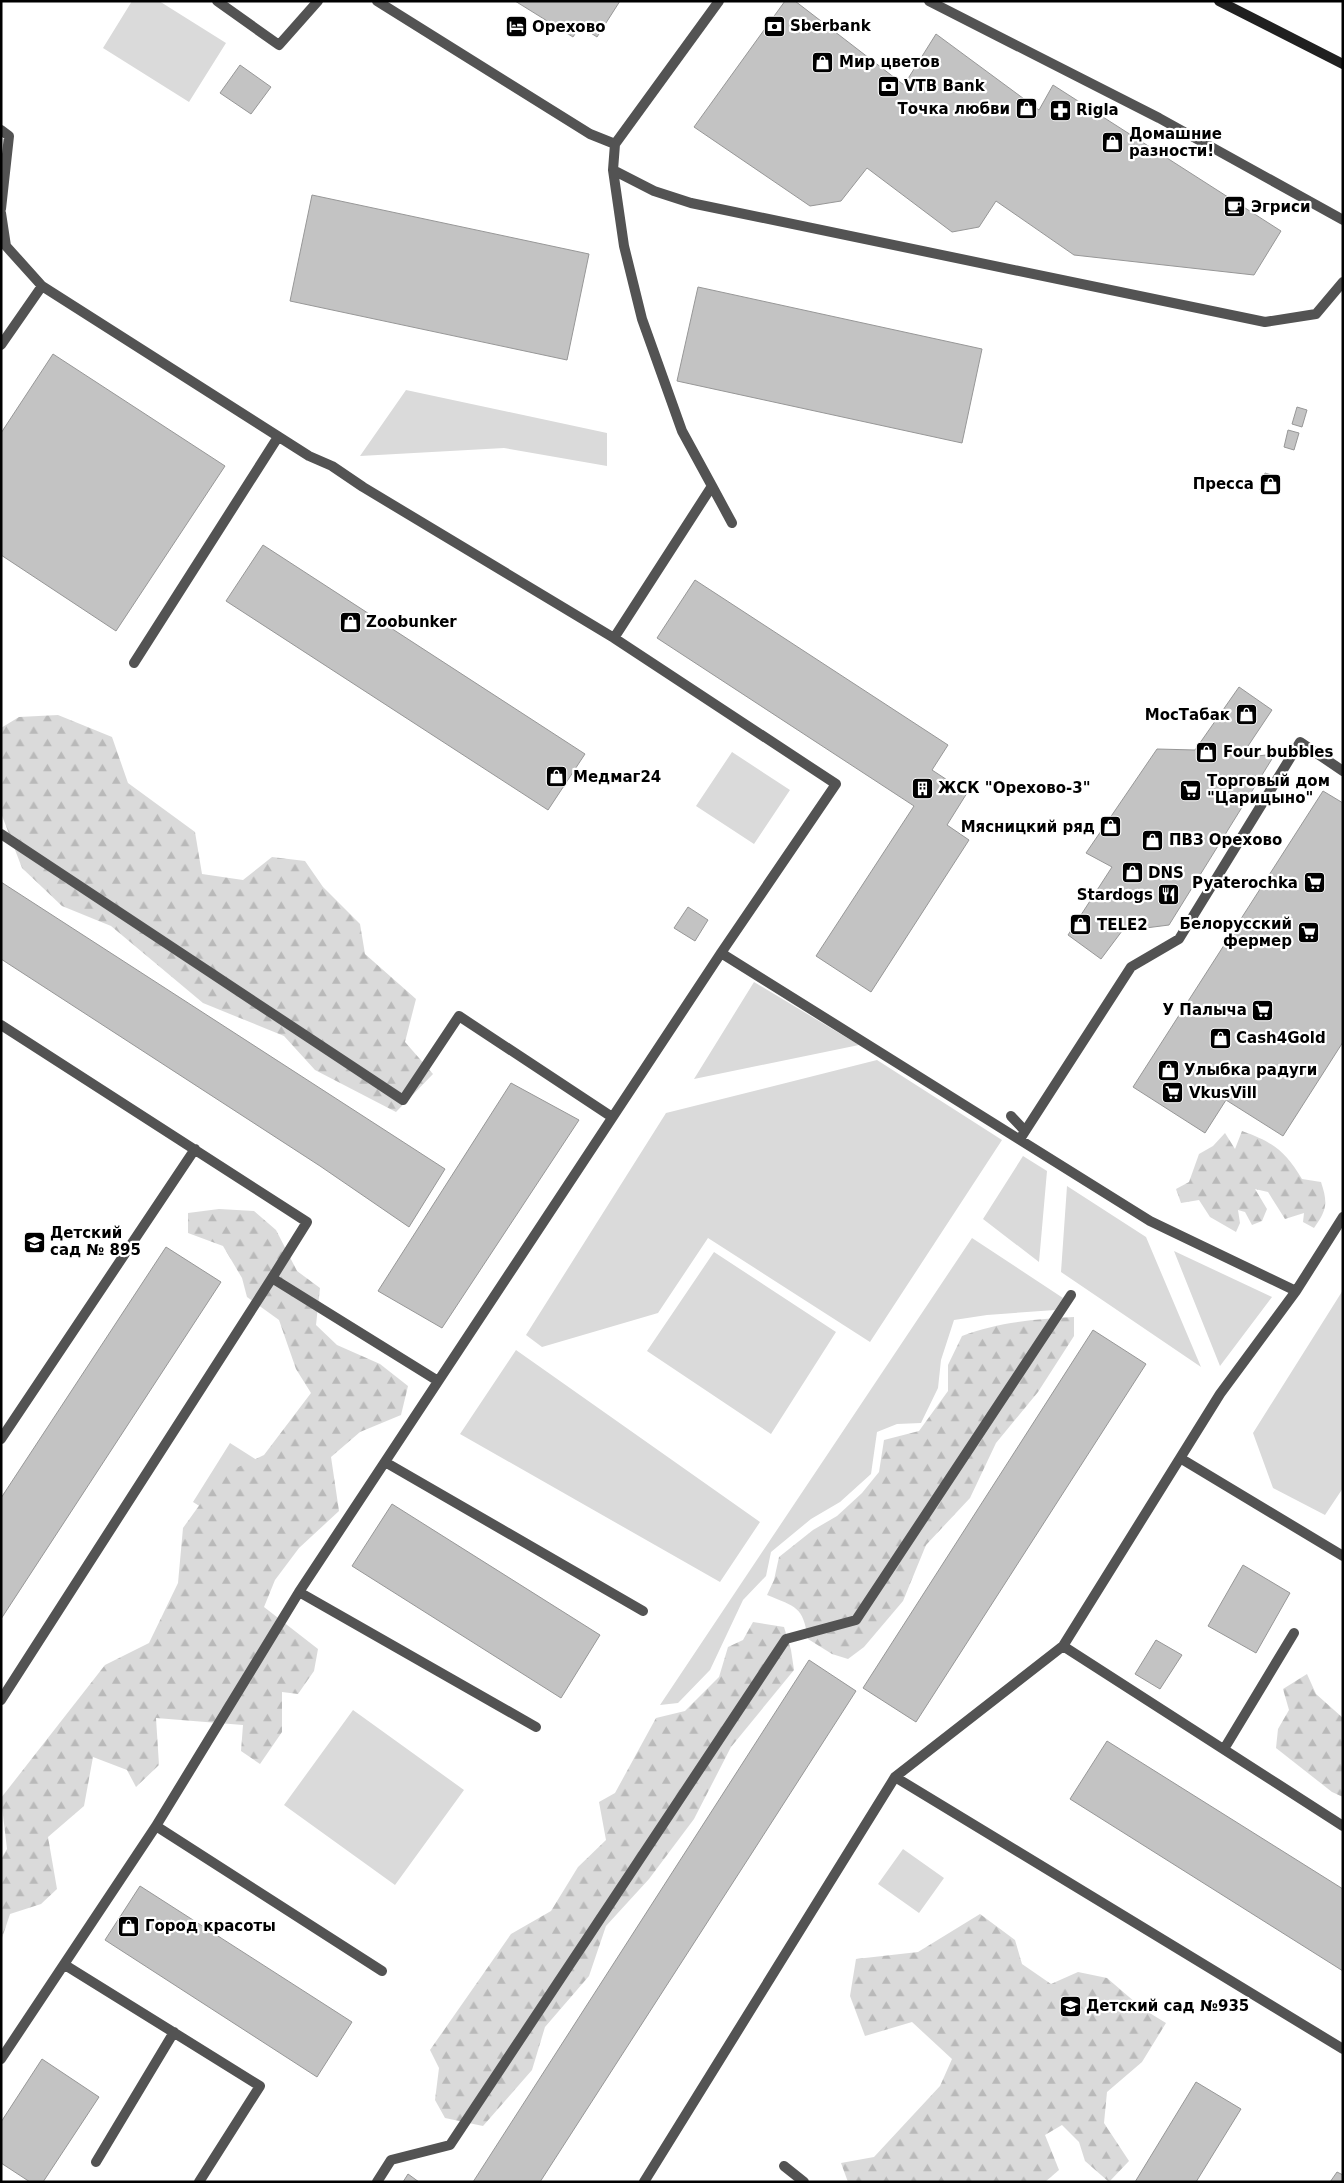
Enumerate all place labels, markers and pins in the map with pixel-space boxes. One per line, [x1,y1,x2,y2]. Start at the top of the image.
bank icon: Sberbank [762,14,786,38]
hotel icon: Орехово [504,15,528,39]
place label: Sberbank [790,17,872,35]
place label: Орехово [532,18,605,36]
shop icon: Мир цветов [811,50,835,74]
place label: Мир цветов [839,53,940,71]
bank icon: VTB Bank [876,74,900,98]
place label: VTB Bank [904,77,986,95]
shop icon: Точка любви [1014,97,1038,121]
pharmacy icon: Rigla [1048,98,1072,122]
place label: Точка любви [898,100,1010,118]
place label: Rigla [1076,101,1119,119]
place label: Домашние разности! [1129,125,1222,160]
shop icon: Домашние разности! [1101,131,1125,155]
cafe icon: Эгриси [1223,195,1247,219]
place label: Эгриси [1251,198,1311,216]
shop icon: Пресса [1258,472,1282,496]
place label: Пресса [1193,475,1254,493]
shop icon: Zoobunker [338,610,362,634]
place label: Zoobunker [366,613,457,631]
shop icon: МосТабак [1234,703,1258,727]
place label: МосТабак [1145,706,1230,724]
shop icon: Four bubbles [1195,740,1219,764]
place label: Four bubbles [1223,743,1333,761]
shop icon: Медмаг24 [545,765,569,789]
place label: Медмаг24 [573,768,661,786]
place label: Торговый дом "Царицыно" [1207,772,1330,807]
building icon: ЖСК "Орехово-3" [910,776,934,800]
supermarket icon: Торговый дом "Царицыно" [1179,778,1203,802]
place label: ЖСК "Орехово-3" [938,779,1091,797]
shop icon: Мясницкий ряд [1099,815,1123,839]
place label: Мясницкий ряд [961,818,1095,836]
shop icon: ПВЗ Орехово [1141,828,1165,852]
place label: ПВЗ Орехово [1169,831,1282,849]
shop icon: DNS [1120,861,1144,885]
place label: DNS [1148,864,1184,882]
supermarket icon: Pyaterochka [1302,871,1326,895]
place label: Pyaterochka [1192,874,1298,892]
restaurant icon: Stardogs [1157,883,1181,907]
place label: Stardogs [1077,886,1153,904]
shop icon: TELE2 [1069,913,1093,937]
place label: Белорусский фермер [1180,915,1292,950]
place label: TELE2 [1097,916,1148,934]
supermarket icon: Белорусский фермер [1296,921,1320,945]
supermarket icon: У Палыча [1251,998,1275,1022]
place label: У Палыча [1163,1001,1247,1019]
shop icon: Cash4Gold [1208,1026,1232,1050]
place label: Cash4Gold [1236,1029,1326,1047]
shop icon: Улыбка радуги [1156,1058,1180,1082]
place label: Улыбка радуги [1184,1061,1317,1079]
supermarket icon: VkusVill [1161,1081,1185,1105]
place label: VkusVill [1189,1084,1257,1102]
place label: Детский сад № 895 [50,1224,141,1259]
school or university icon: Детский сад № 895 [22,1230,46,1254]
shop icon: Город красоты [117,1914,141,1938]
place label: Город красоты [145,1917,276,1935]
school or university icon: Детский сад №935 [1058,1994,1082,2018]
place label: Детский сад №935 [1086,1997,1249,2015]

